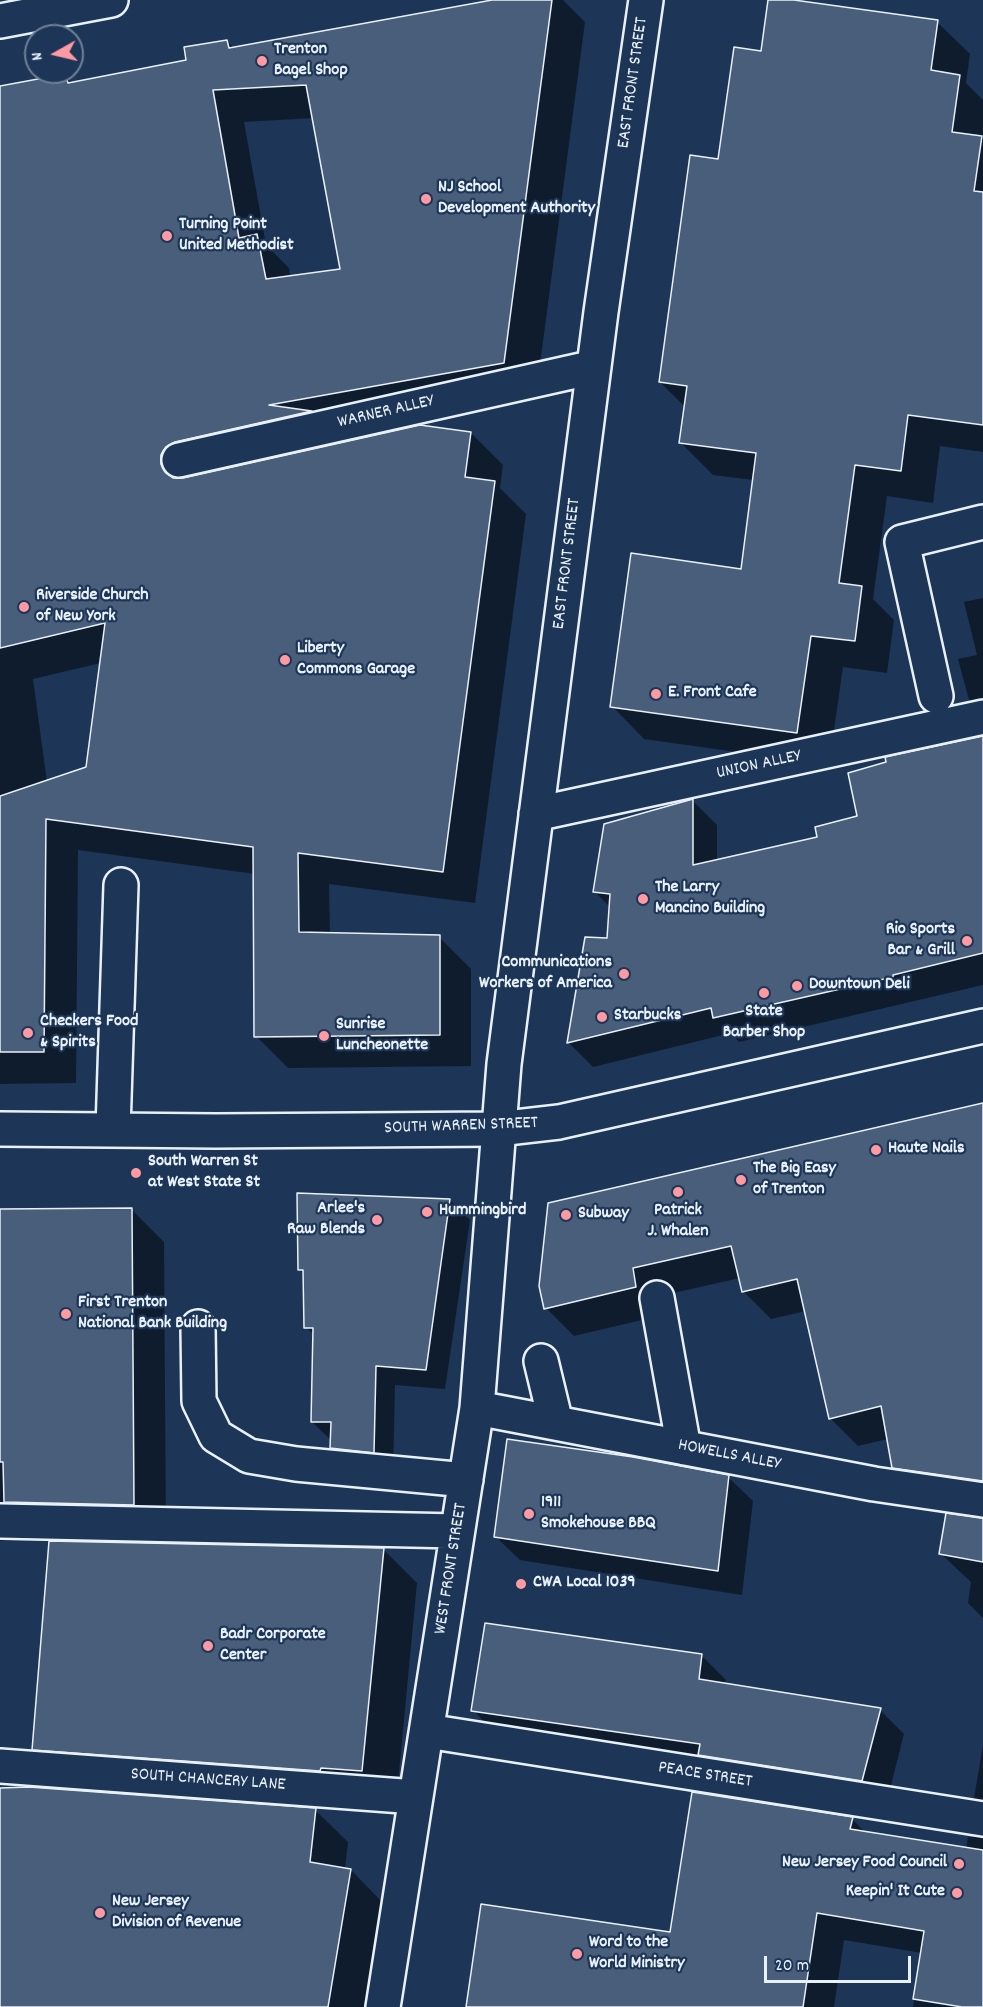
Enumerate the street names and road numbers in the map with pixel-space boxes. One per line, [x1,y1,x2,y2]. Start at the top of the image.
street label: EAST FRONT STREET [614,16,654,150]
street label: WARNER ALLEY [336,391,436,435]
street label: EAST FRONT STREET [549,497,587,631]
street label: UNION ALLEY [715,747,803,785]
street label: SOUTH WARREN STREET [384,1114,538,1140]
street label: HOWELLS ALLEY [676,1435,782,1477]
street label: WEST FRONT STREET [431,1502,473,1636]
street label: PEACE STREET [656,1758,754,1794]
street label: SOUTH CHANCERY LANE [130,1765,286,1797]

